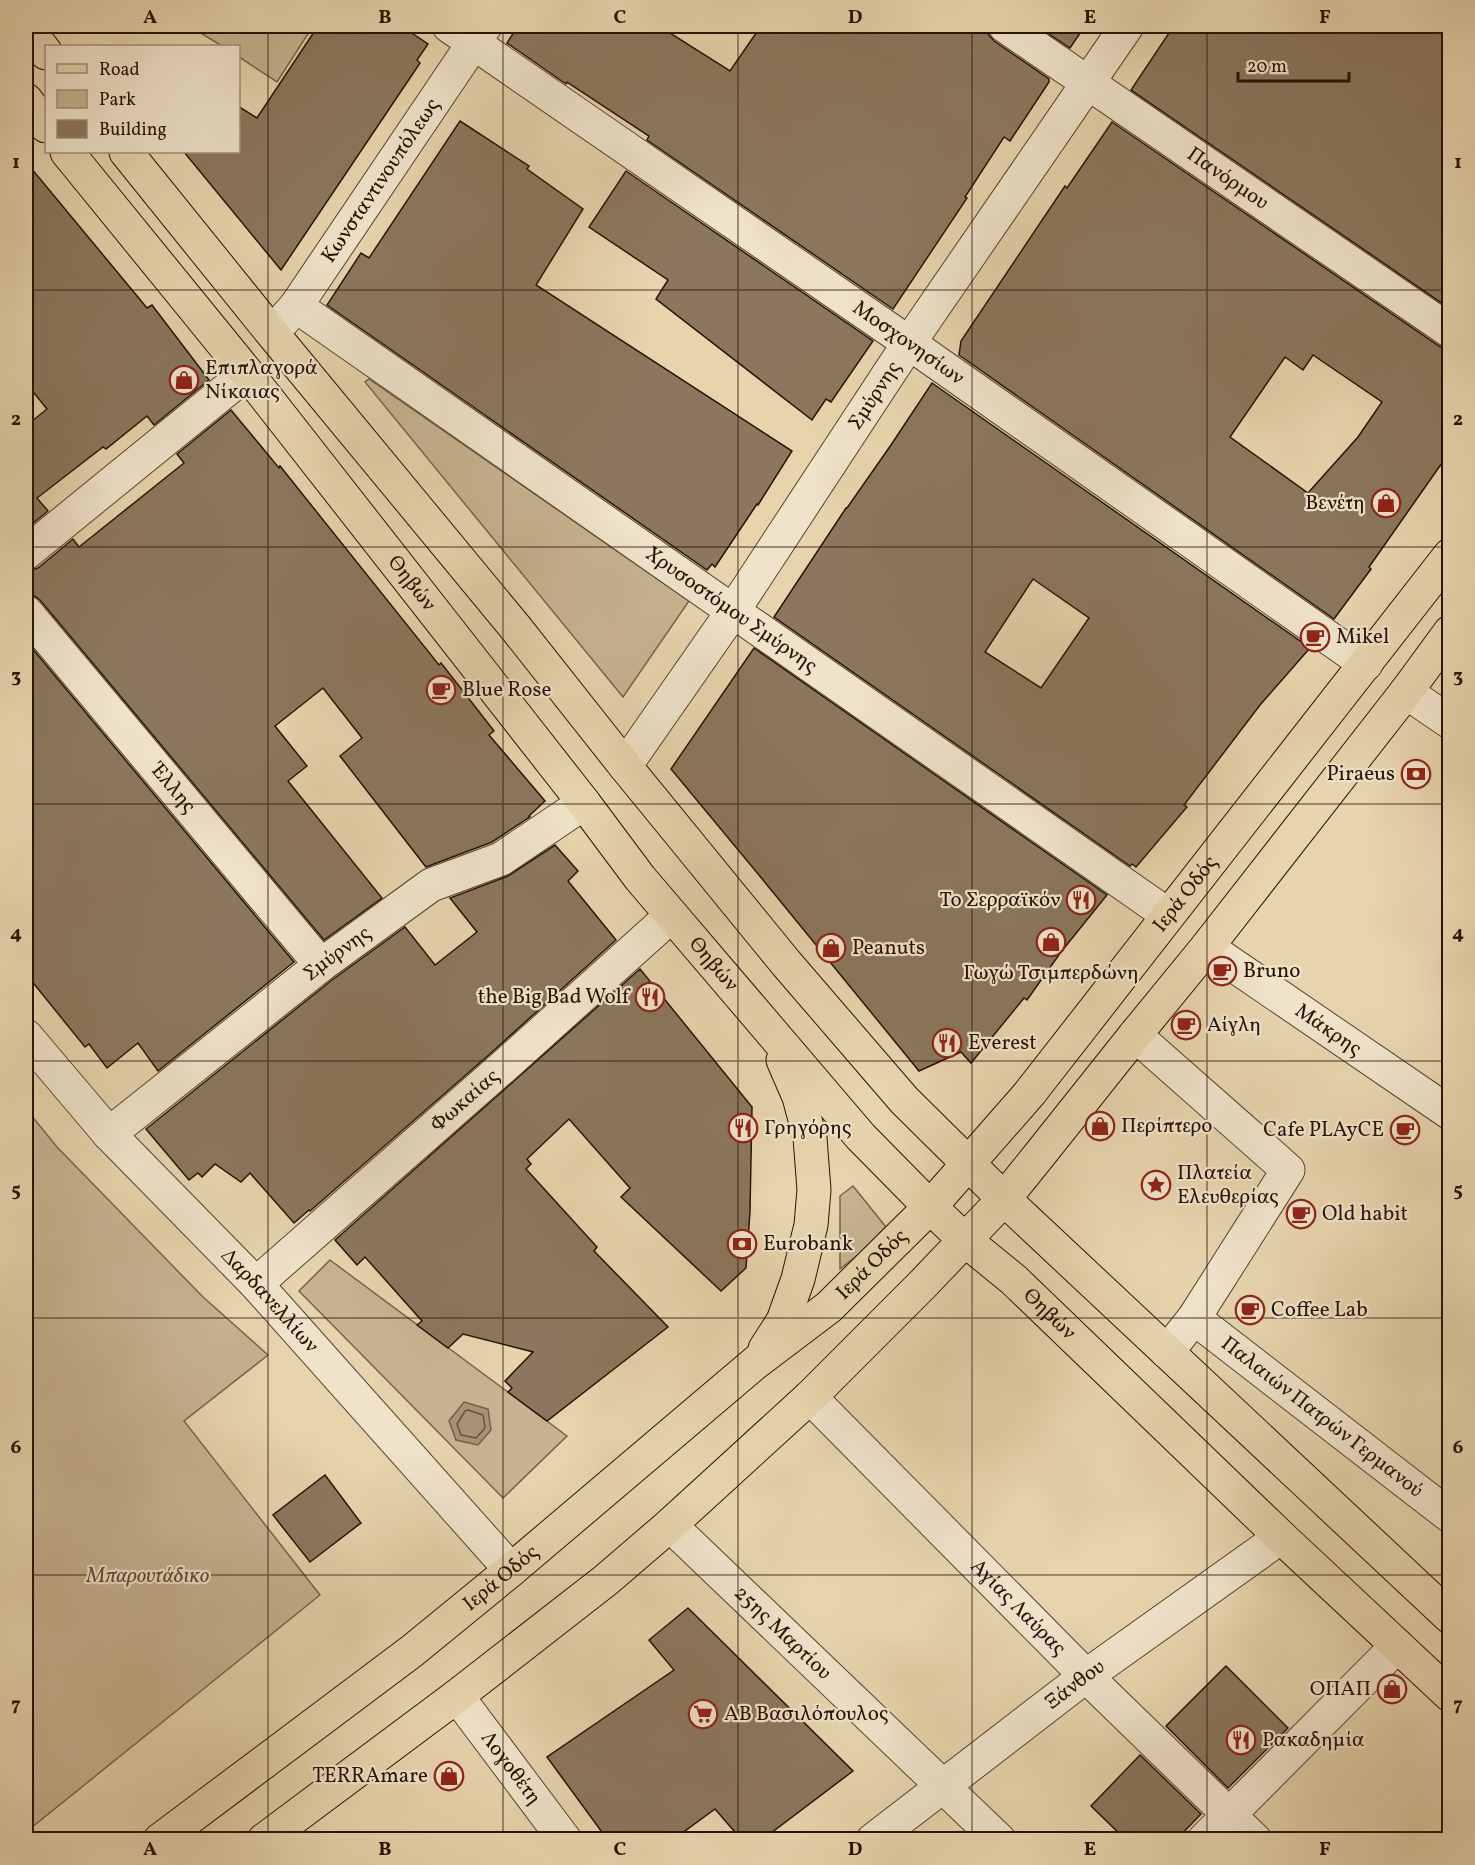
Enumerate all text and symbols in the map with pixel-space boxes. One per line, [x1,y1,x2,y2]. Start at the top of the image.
text: A [143,4,157,32]
text: B [378,4,392,32]
text: C [614,4,627,32]
text: D [848,4,862,32]
text: E [1084,4,1096,32]
text: F [1319,4,1331,32]
legend [45,45,240,153]
scale bar [1238,45,1349,83]
text: 20 m [1247,55,1287,80]
text: Road [99,58,140,83]
text: Park [99,88,136,113]
street label: Κωνσταντινουπόλεως [315,92,447,269]
text: Building [99,118,167,143]
street label: Πανόρμου [1181,140,1275,217]
text: 1 [12,149,20,177]
text: 1 [1454,149,1462,177]
street label: Μοσχονησίων [847,294,970,392]
place label: Επιπλαγορά Νίκαιας [205,354,318,407]
street label: Σμύρνης [841,355,908,436]
shop icon: Επιπλαγορά Νίκαιας [168,364,200,396]
text: 2 [11,406,21,434]
text: 2 [1453,406,1463,434]
shop icon: Βενέτη [1370,487,1402,519]
place label: Βενέτη [1305,489,1365,518]
street label: Χρυσοστόμου Σμύρνης [639,540,823,680]
street label: Θηβών [381,549,443,617]
cafe icon: Mikel [1299,621,1331,653]
place label: Mikel [1336,623,1389,652]
text: 3 [11,663,21,691]
text: 3 [1453,663,1463,691]
cafe icon: Blue Rose [425,674,457,706]
place label: Blue Rose [462,676,551,705]
street label: Έλλης [143,756,203,819]
bank icon: Piraeus [1400,758,1432,790]
place label: Piraeus [1326,760,1395,789]
street label: Ιερά Οδός [1146,849,1225,938]
restaurant icon: Το Σερραϊκόν [1065,884,1097,916]
place label: Το Σερραϊκόν [940,886,1060,915]
street label: Σμύρνης [297,919,377,988]
text: 4 [10,920,22,948]
text: 4 [1452,920,1464,948]
shop icon: Γωγώ Τσιμπερδώνη [1035,926,1067,958]
street label: Θηβών [682,930,745,998]
shop icon: Peanuts [815,932,847,964]
place label: Peanuts [852,934,925,963]
cafe icon: Bruno [1206,955,1238,987]
place label: Bruno [1243,957,1300,986]
place label: Γωγώ Τσιμπερδώνη [963,959,1139,988]
restaurant icon: the Big Bad Wolf [634,981,666,1013]
place label: the Big Bad Wolf [478,983,631,1012]
street label: Μάκρης [1289,997,1368,1063]
cafe icon: Αίγλη [1170,1009,1202,1041]
place label: Αίγλη [1207,1011,1261,1040]
restaurant icon: Everest [931,1027,963,1059]
place label: Everest [968,1029,1037,1058]
street label: Φωκαίας [424,1062,506,1139]
shop icon: Περίπτερο [1084,1110,1116,1142]
restaurant icon: Γρηγόρης [727,1112,759,1144]
place label: Περίπτερο [1121,1112,1213,1141]
place label: Γρηγόρης [764,1114,851,1143]
cafe icon: Cafe PLAyCE [1389,1114,1421,1146]
place label: Cafe PLAyCE [1263,1116,1384,1145]
place label: Πλατεία Ελευθερίας [1177,1159,1279,1212]
place icon: Πλατεία Ελευθερίας [1140,1169,1172,1201]
text: 5 [11,1177,21,1205]
text: 5 [1453,1177,1463,1205]
cafe icon: Old habit [1285,1198,1317,1230]
place label: Old habit [1322,1200,1408,1229]
street label: Ιερά Οδός [830,1223,914,1307]
bank icon: Eurobank [726,1228,758,1260]
place label: Eurobank [763,1230,854,1259]
street label: Δαρδανελλίων [214,1242,325,1359]
street label: Θηβών [1016,1281,1082,1346]
cafe icon: Coffee Lab [1234,1294,1266,1326]
place label: Coffee Lab [1271,1296,1368,1325]
street label: Παλαιών Πατρών Γερμανού [1215,1330,1429,1505]
text: 6 [11,1434,22,1462]
text: 6 [1453,1434,1464,1462]
street label: Ιερά Οδός [457,1538,545,1618]
street label: Αγίας Λαύρας [964,1553,1073,1662]
park label: Μπαρουτάδικο [86,1562,210,1591]
street label: 25ης Μαρτίου [727,1579,838,1687]
street label: Ξάνθου [1039,1652,1111,1717]
shop icon: ΟΠΑΠ [1376,1673,1408,1705]
place label: ΟΠΑΠ [1310,1675,1371,1704]
text: 7 [11,1691,21,1719]
text: 7 [1453,1691,1463,1719]
supermarket icon: ΑΒ Βασιλόπουλος [687,1698,719,1730]
place label: ΑΒ Βασιλόπουλος [724,1700,889,1729]
restaurant icon: Ρακαδημία [1225,1724,1257,1756]
street label: Λογοθέτη [474,1725,548,1811]
place label: Ρακαδημία [1262,1726,1365,1755]
shop icon: TERRAmare [433,1760,465,1792]
place label: TERRAmare [312,1762,428,1791]
text: A [143,1836,157,1864]
text: B [378,1836,392,1864]
text: C [614,1836,627,1864]
text: D [848,1836,862,1864]
text: E [1084,1836,1096,1864]
text: F [1319,1836,1331,1864]

